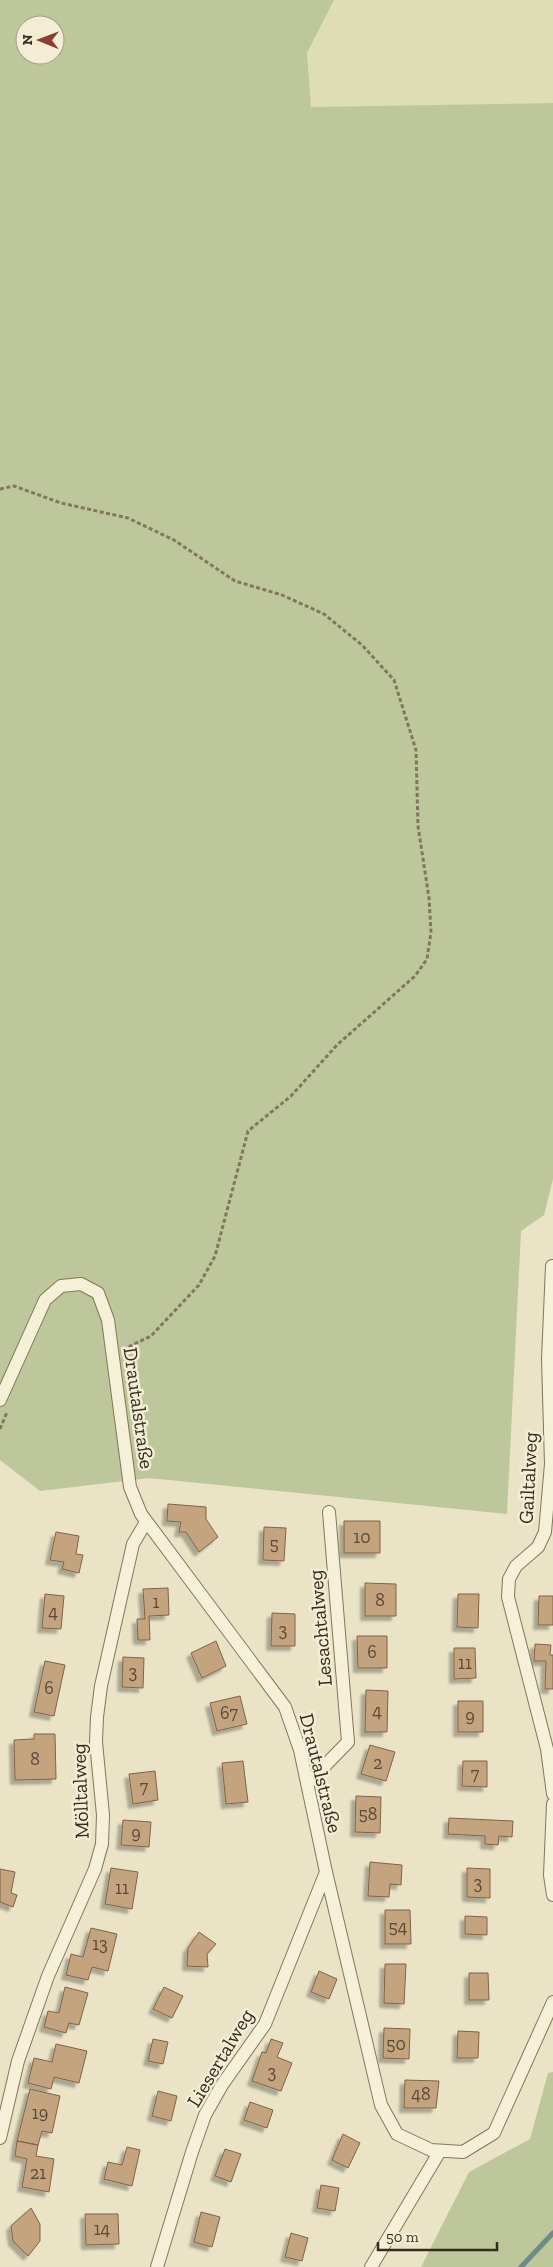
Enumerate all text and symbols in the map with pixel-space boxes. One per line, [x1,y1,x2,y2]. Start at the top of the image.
north arrow [15,15,65,65]
text: N [19,34,36,45]
street label: Drautalstraße [119,1346,159,1470]
street label: Gailtalweg [514,1431,542,1525]
house number: 10 [353,1526,371,1548]
house number: 5 [269,1533,279,1555]
street label: Lesachtalweg [303,1569,337,1687]
house number: 8 [375,1589,385,1611]
house number: 1 [153,1591,160,1613]
house number: 4 [48,1601,58,1623]
house number: 3 [279,1619,288,1641]
house number: 6 [367,1641,377,1663]
house number: 11 [458,1652,472,1674]
house number: 3 [129,1661,138,1683]
house number: 6 [44,1677,54,1699]
house number: 4 [372,1700,382,1722]
house number: 67 [220,1702,239,1724]
house number: 9 [465,1705,475,1727]
street label: Drautalstraße [295,1711,347,1835]
street label: Mölltalweg [66,1743,94,1839]
house number: 8 [30,1748,40,1770]
house number: 2 [373,1752,383,1774]
house number: 7 [471,1763,480,1785]
house number: 7 [140,1776,149,1798]
house number: 58 [359,1803,377,1825]
house number: 9 [131,1822,141,1844]
house number: 3 [474,1872,483,1894]
house number: 11 [115,1877,129,1899]
house number: 54 [389,1916,408,1938]
house number: 13 [92,1933,108,1955]
street label: Liesertalweg [181,2005,259,2111]
house number: 50 [386,2033,406,2055]
house number: 3 [268,2061,277,2083]
house number: 48 [411,2083,431,2105]
house number: 19 [32,2102,48,2124]
house number: 21 [30,2162,46,2184]
house number: 14 [94,2218,111,2240]
scale bar [378,2220,497,2252]
text: 50 m [386,2228,419,2246]

